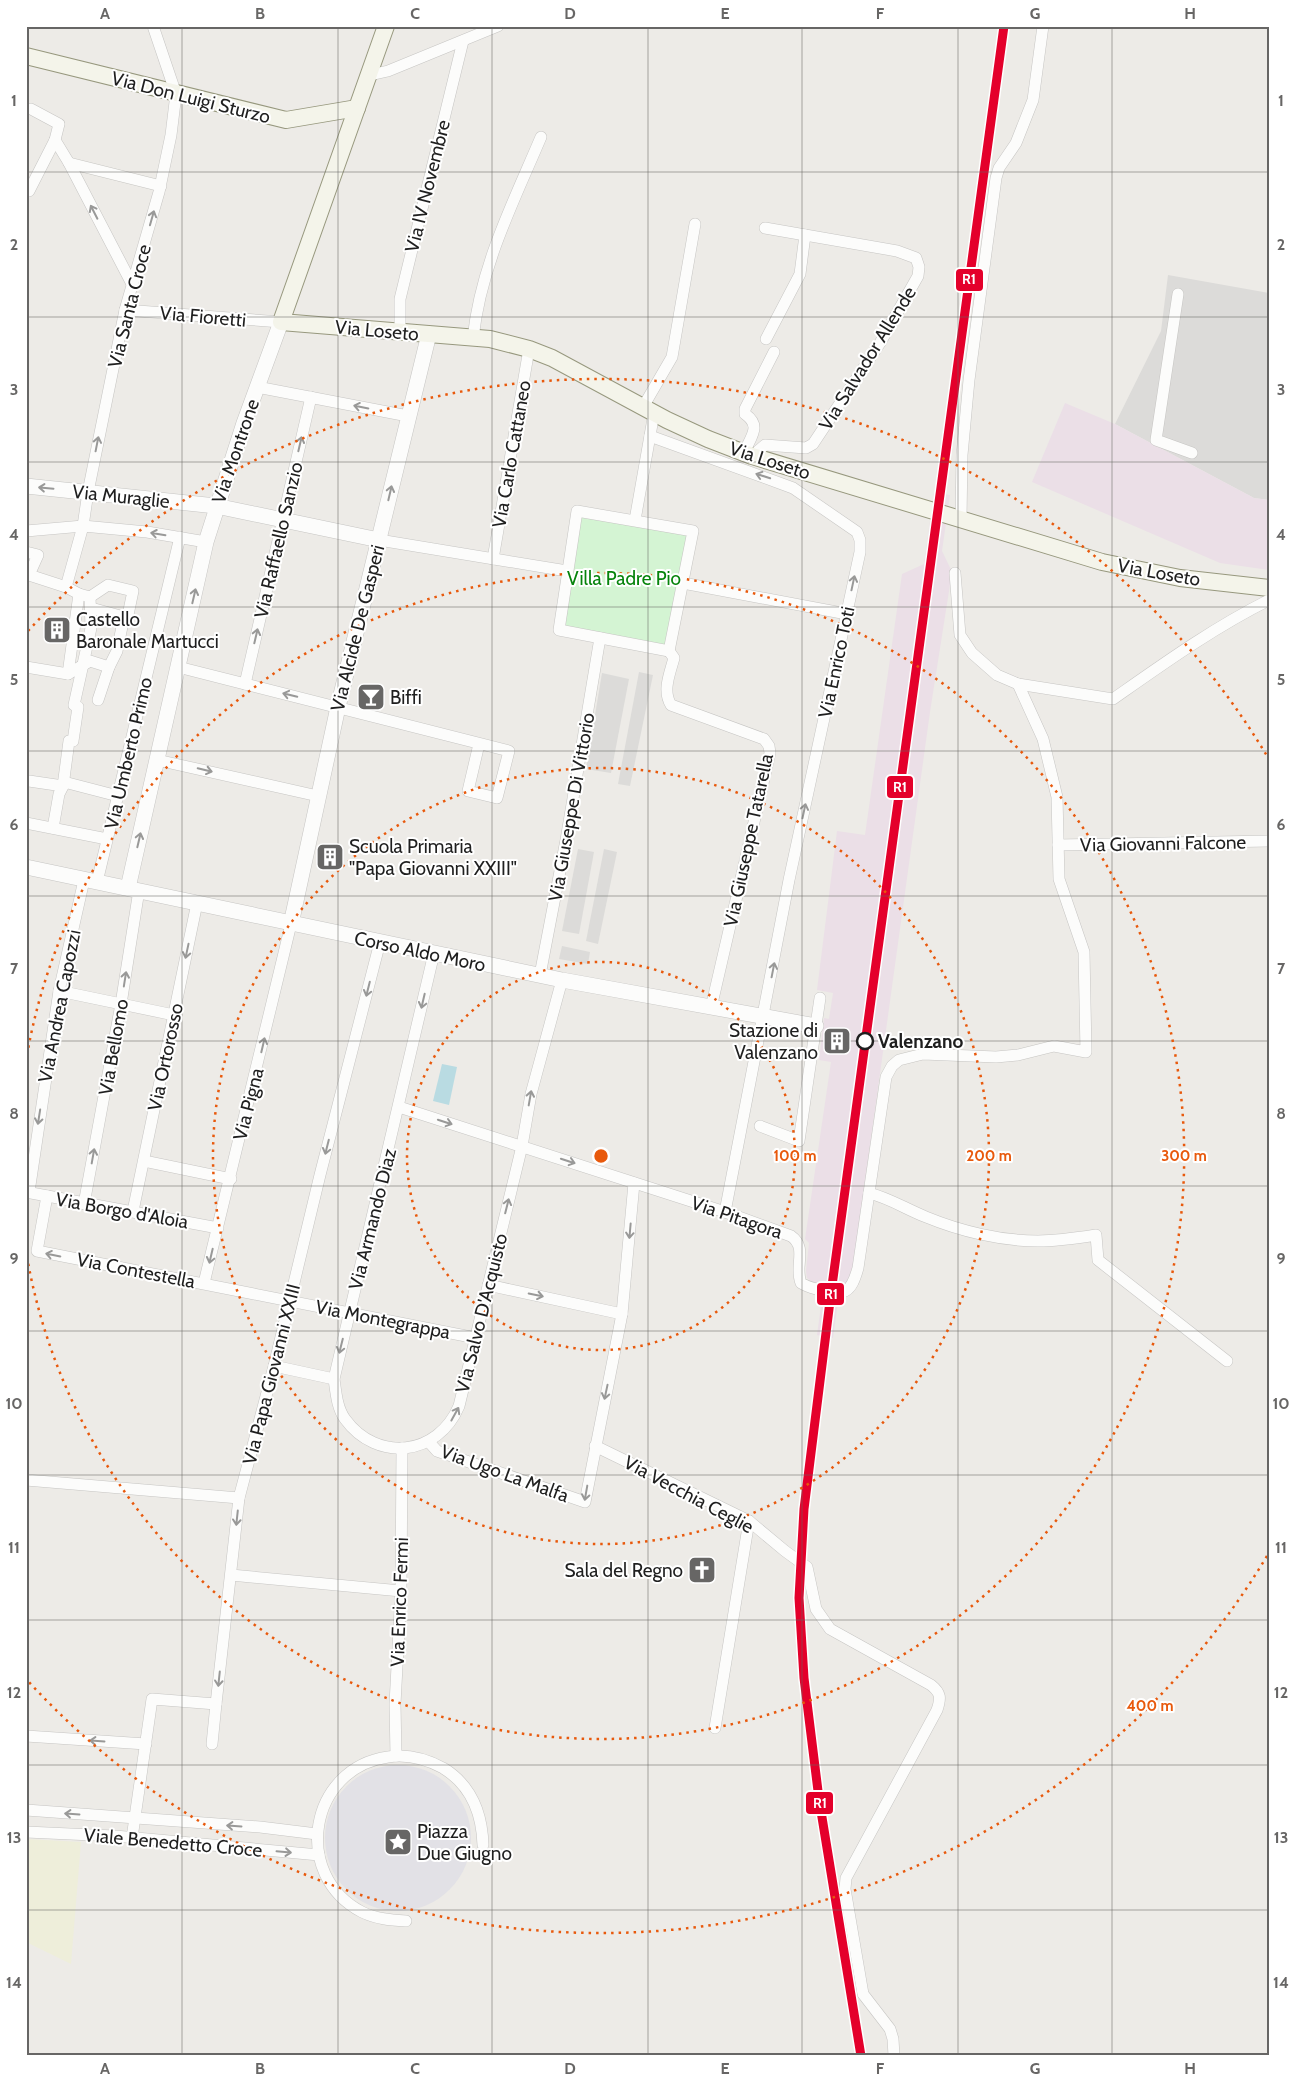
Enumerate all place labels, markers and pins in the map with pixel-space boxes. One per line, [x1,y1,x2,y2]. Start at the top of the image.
place label: Castello Baronale Martucci [76,608,219,653]
building icon: Castello Baronale Martucci [42,615,72,645]
bar icon: Biffi [356,682,386,712]
place label: Biffi [390,686,422,709]
place label: Scuola Primaria "Papa Giovanni XXIII" [349,835,517,880]
building icon: Scuola Primaria "Papa Giovanni XXIII" [315,842,345,872]
place label: Stazione di Valenzano [729,1019,818,1064]
building icon: Stazione di Valenzano [822,1026,852,1056]
place label: Valenzano [878,1030,964,1053]
marker: Valenzano [856,1032,874,1050]
centre of rings [592,1147,610,1165]
church icon: Sala del Regno [687,1555,717,1585]
place label: Sala del Regno [565,1559,683,1582]
place label: Piazza Due Giugno [417,1820,512,1865]
place icon: Piazza Due Giugno [383,1827,413,1857]

